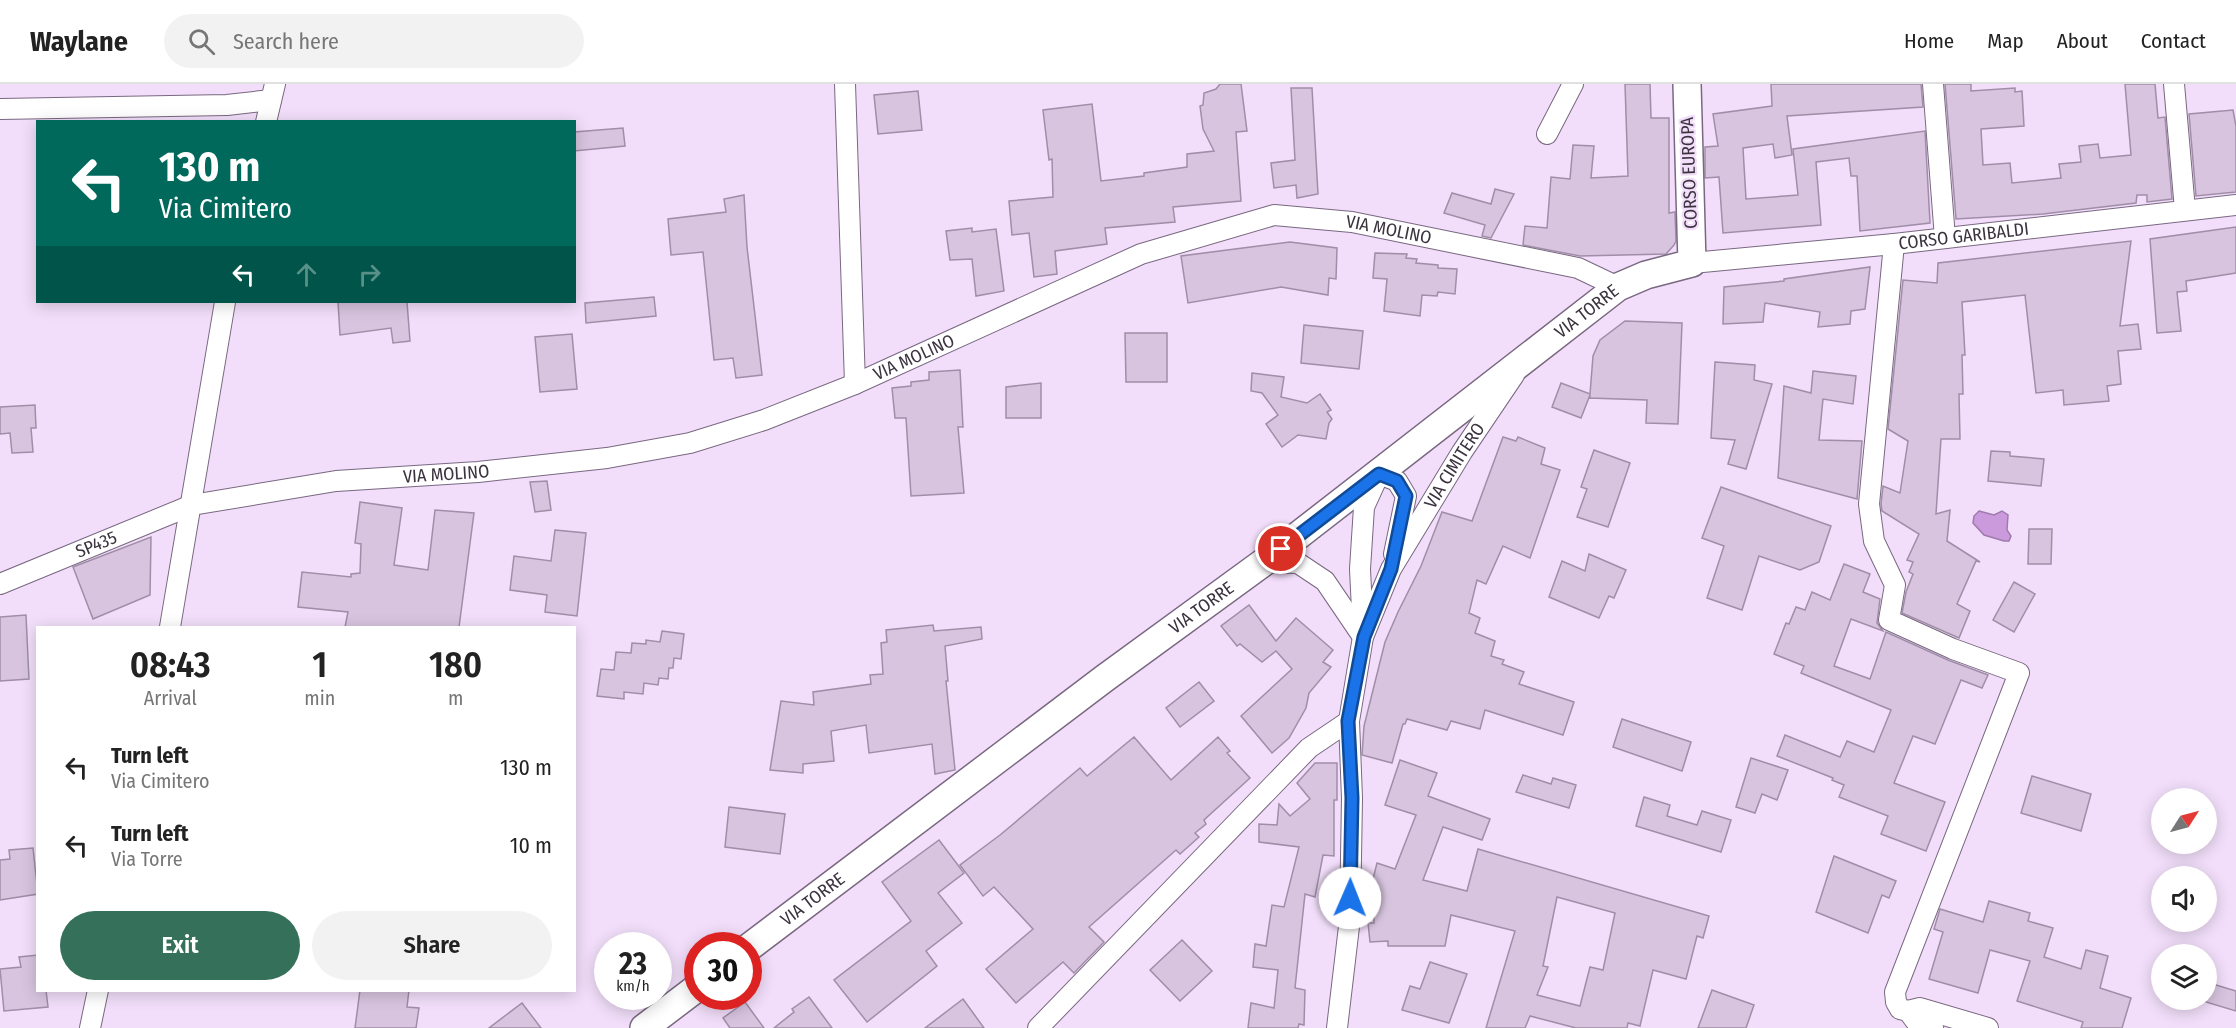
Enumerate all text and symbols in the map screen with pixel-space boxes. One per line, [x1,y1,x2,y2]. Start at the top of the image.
search box [164,14,584,68]
text: Waylane [30,25,128,58]
icon: search [185,25,218,58]
text: Search here [233,28,339,55]
text: Home [1904,28,1954,54]
text: Map [1987,28,2024,54]
text: About [2057,28,2108,54]
text: Contact [2141,28,2206,54]
street label: CORSO EUROPA [1676,116,1702,229]
text: 130 m [159,142,260,192]
icon: left [60,144,138,222]
text: Via Cimitero [159,193,292,225]
street label: VIA MOLINO [1345,211,1433,249]
street label: CORSO GARIBALDI [1897,218,2030,254]
icon: left [227,258,260,291]
icon: ahead [290,258,323,291]
icon: right [353,258,386,291]
street label: VIA TORRE [1550,280,1623,343]
street label: VIA MOLINO [870,329,958,385]
street label: VIA CIMITERO [1420,419,1490,512]
street label: VIA MOLINO [402,460,490,488]
pin [1255,523,1306,574]
street label: SP435 [72,526,120,563]
icon: arrive [1264,532,1297,565]
street label: VIA TORRE [1165,577,1238,639]
text: 08:43 [130,643,211,687]
text: 1 [312,643,327,687]
text: 180 [429,643,482,687]
text: Arrival [144,686,197,710]
text: min [304,686,335,710]
text: m [448,686,463,710]
text: Turn left [111,742,189,769]
icon: left [60,751,93,784]
text: 130 m [500,754,552,781]
text: Via Cimitero [111,769,209,793]
north arrow [2151,788,2217,854]
map controls [2151,788,2217,1010]
text: Turn left [111,820,189,847]
icon: left [60,829,93,862]
text: 10 m [510,832,552,859]
text: Via Torre [111,847,183,871]
position arrow [1318,866,1382,930]
button: sound [2151,866,2217,932]
street label: VIA TORRE [776,868,849,930]
button: Exit [60,911,300,980]
button: Share [312,911,552,980]
speed limit sign: 30 [684,932,762,1010]
button: layers [2151,944,2217,1010]
text: 23 [619,946,647,982]
text: km/h [616,977,650,995]

